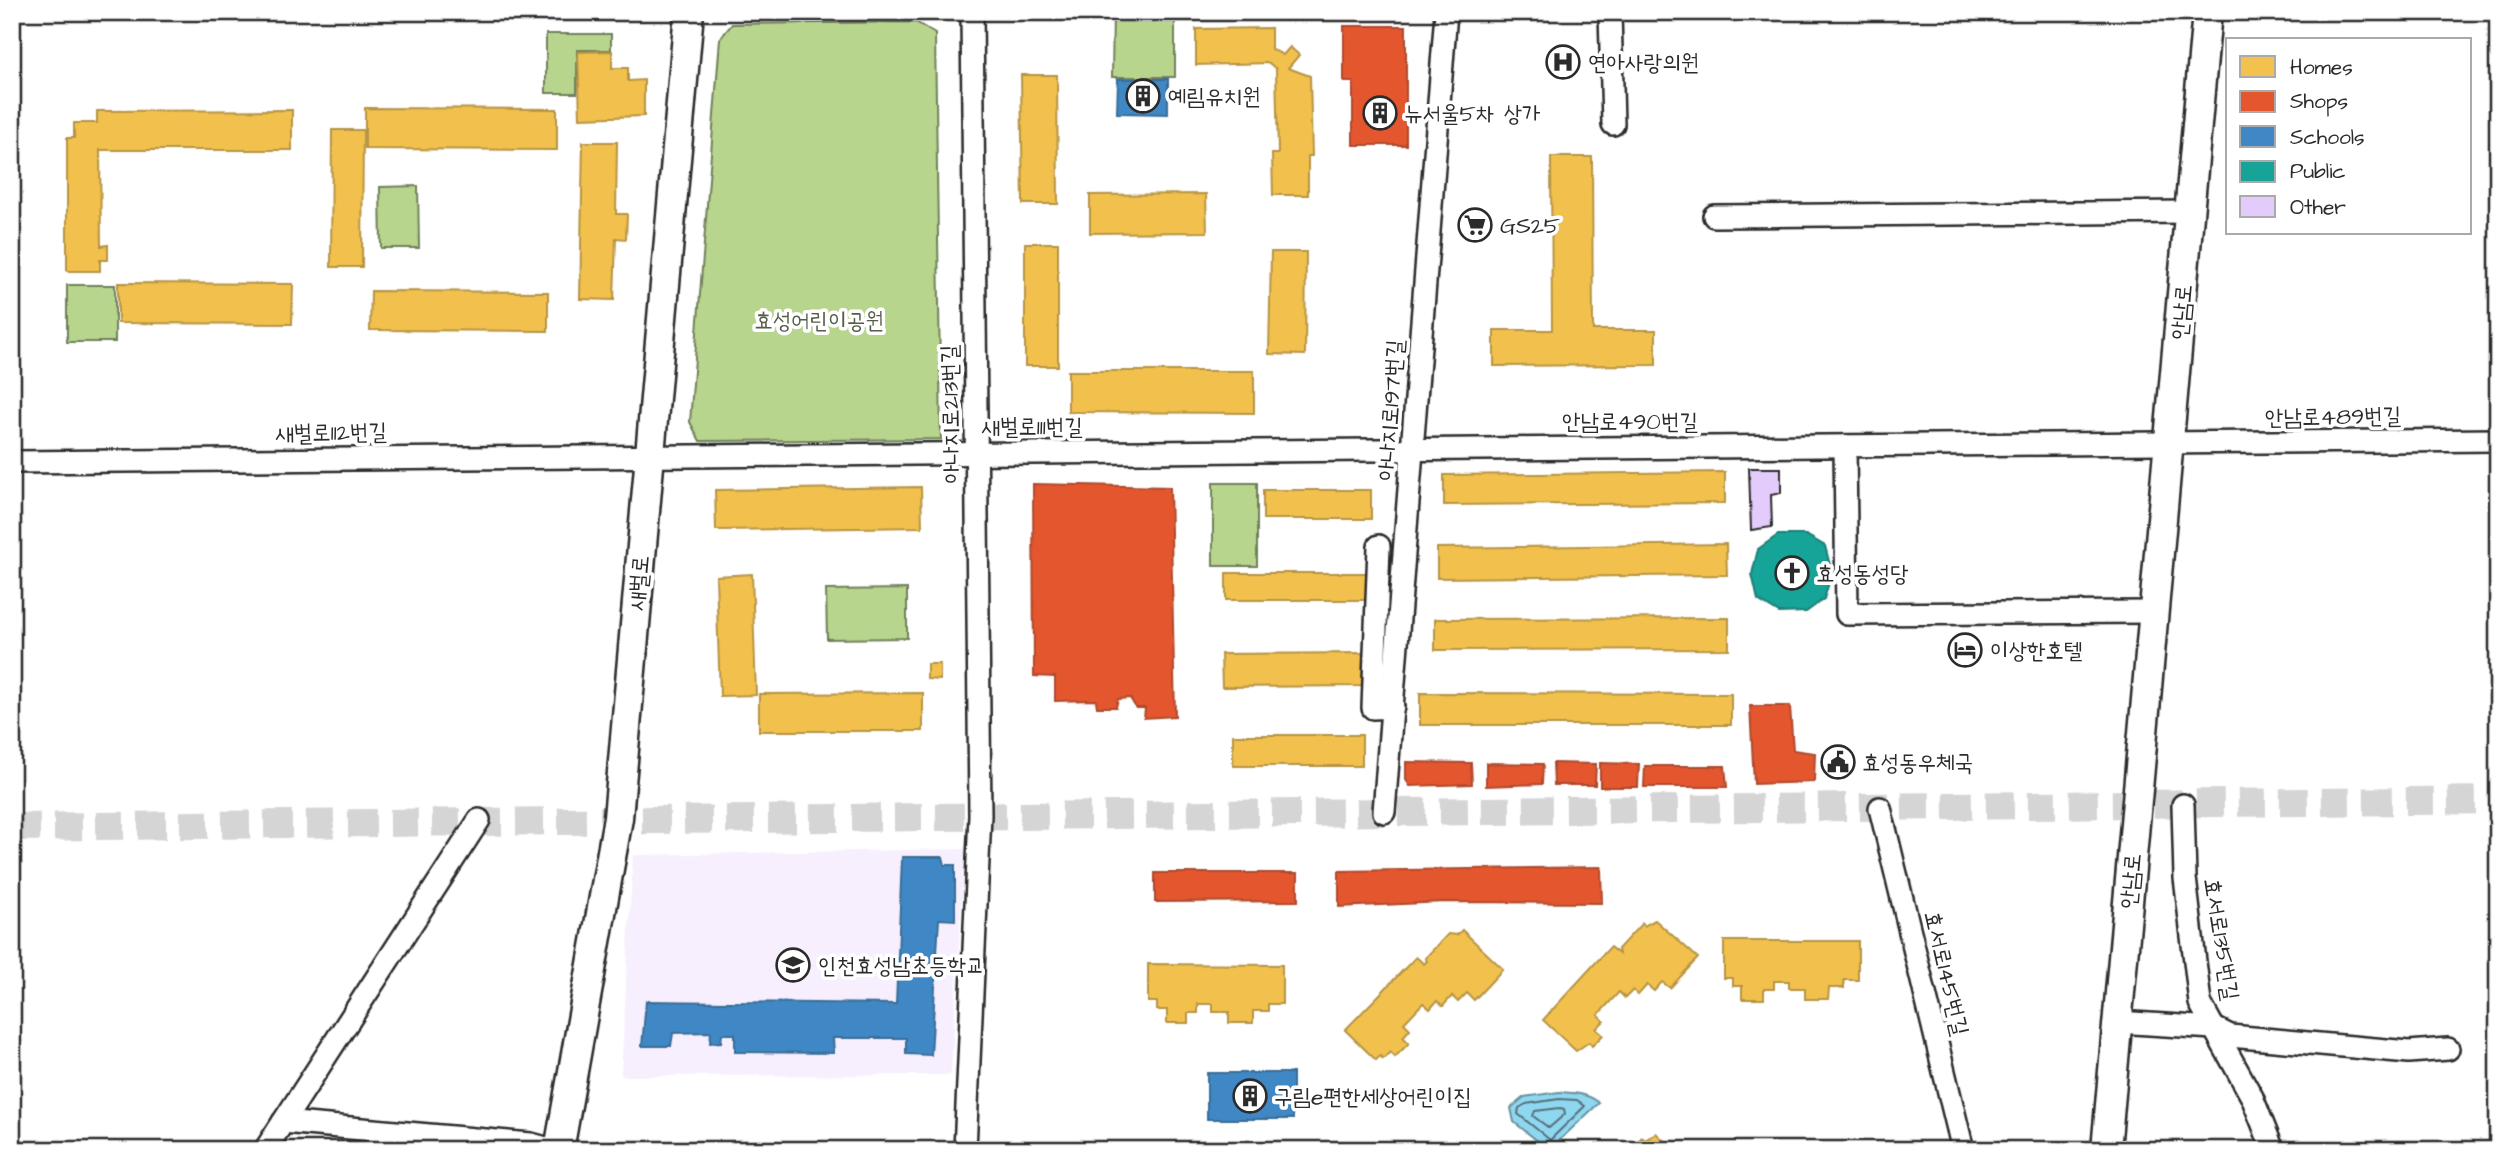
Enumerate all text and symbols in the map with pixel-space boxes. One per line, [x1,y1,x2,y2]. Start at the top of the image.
legend [2226,38,2472,234]
hospital icon: 연아사랑의원 [1544,43,1582,81]
place label: 연아사랑의원 [1588,47,1699,79]
text: Homes [2290,53,2353,82]
building icon: 예림유치원 [1124,77,1162,115]
place label: 예림유치원 [1168,81,1261,113]
text: Shops [2290,87,2348,117]
building icon: 뉴서울5차 상가 [1361,94,1399,132]
place label: 뉴서울5차 상가 [1404,98,1541,130]
text: Schools [2290,123,2365,152]
text: Public [2290,157,2346,186]
text: Other [2290,193,2346,222]
supermarket icon: GS25 [1456,206,1494,244]
place label: GS25 [1500,210,1560,242]
street label: 안남로 [2164,283,2200,341]
park label: 효성어린이공원 [754,305,884,337]
street label: 아나지로197번길 [1370,339,1412,482]
street label: 아나지로213번길 [934,344,968,484]
street label: 안남로489번길 [2265,400,2401,434]
street label: 안남로490번길 [1562,406,1698,438]
street label: 새벌로111번길 [981,411,1083,443]
street label: 새벌로112번길 [275,416,387,450]
street label: 새벌로 [621,554,657,612]
church icon: 효성동성당 [1773,554,1811,592]
place label: 효성동성당 [1816,558,1909,590]
hotel icon: 이상한호텔 [1946,631,1984,669]
place label: 이상한호텔 [1990,635,2083,667]
public building icon: 효성동우체국 [1819,743,1857,781]
place label: 효성동우체국 [1862,747,1973,779]
street label: 안남로 [2113,852,2149,910]
street label: 효서로135번길 [2196,876,2246,1003]
street label: 효서로145번길 [1916,908,1976,1039]
school or university icon: 인천효성남초등학교 [774,946,812,984]
place label: 인천효성남초등학교 [818,950,985,982]
building icon: 구림e편한세상어린이집 [1231,1077,1269,1115]
place label: 구림e편한세상어린이집 [1274,1081,1472,1113]

